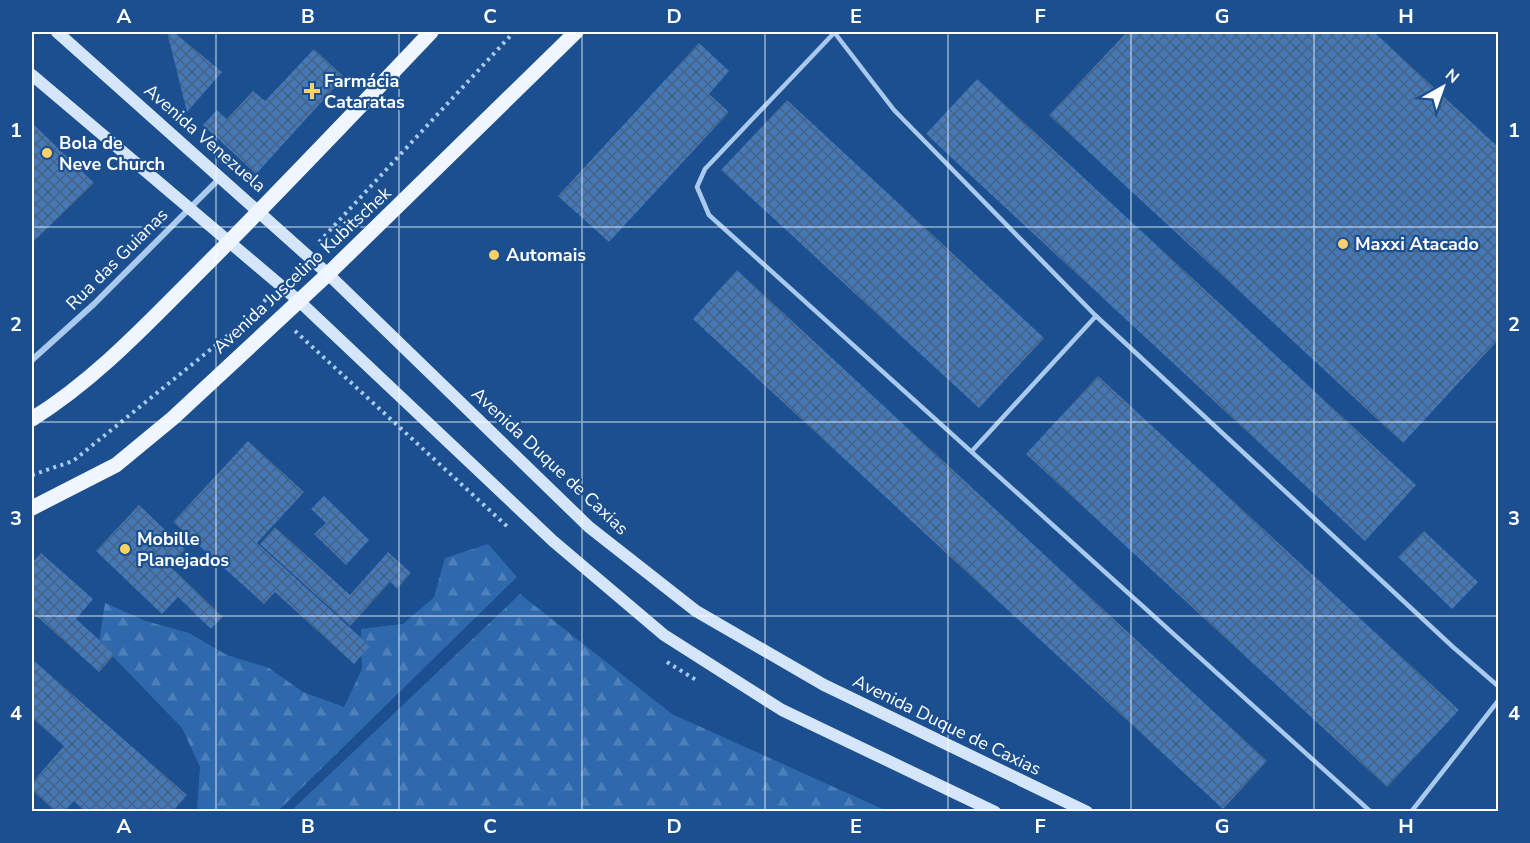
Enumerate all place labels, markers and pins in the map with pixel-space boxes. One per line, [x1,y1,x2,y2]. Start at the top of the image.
place label: Farmácia Cataratas [324,69,405,114]
marker: Farmácia Cataratas [305,84,319,98]
place label: Bola de Neve Church [59,131,165,176]
marker: Bola de Neve Church [40,146,54,160]
place label: Maxxi Atacado [1355,232,1479,256]
marker: Maxxi Atacado [1336,237,1350,251]
place label: Automais [506,243,586,267]
marker: Automais [487,248,501,262]
place label: Mobille Planejados [137,527,229,572]
marker: Mobille Planejados [118,542,132,556]

